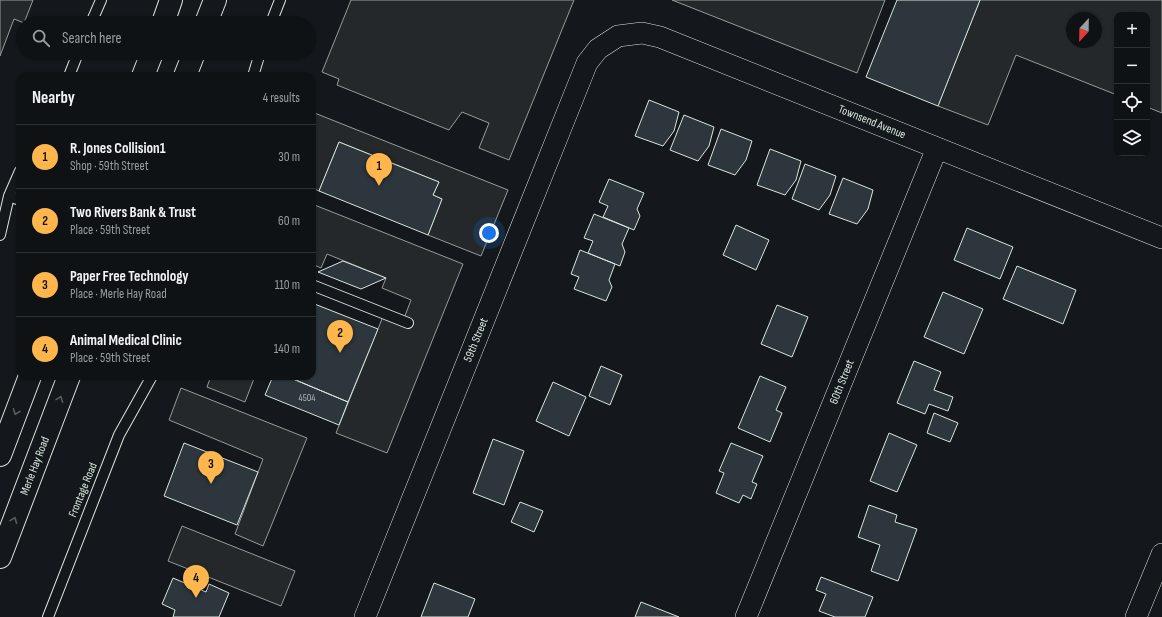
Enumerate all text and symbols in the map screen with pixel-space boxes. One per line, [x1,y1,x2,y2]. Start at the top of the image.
north arrow [1066,12,1102,48]
map controls [1114,12,1150,156]
button: + [1114,12,1150,48]
search box [16,16,316,60]
icon: search [30,27,52,49]
text: Search here [62,29,122,48]
button: − [1114,48,1150,84]
button: locate [1114,84,1150,120]
text: Nearby [32,88,75,108]
text: 4 results [263,90,300,106]
street label: Townsend Avenue [836,102,908,142]
button: layers [1114,120,1150,156]
text: R. Jones Collision1 [70,139,166,158]
text: 1 [42,149,48,165]
text: 30 m [278,149,300,165]
pin: 1 [366,153,392,186]
text: Shop · 59th Street [70,158,149,174]
text: Two Rivers Bank & Trust [70,203,196,222]
text: 2 [42,213,48,229]
text: 60 m [278,213,300,229]
text: Place · 59th Street [70,222,150,238]
your location [479,223,499,243]
text: Paper Free Technology [70,267,189,286]
text: 3 [42,277,48,293]
text: 110 m [275,277,300,293]
text: Place · Merle Hay Road [70,286,167,302]
street label: 59th Street [460,315,492,364]
pin: 2 [327,320,353,353]
text: Animal Medical Clinic [70,331,182,350]
text: 4 [42,341,48,357]
text: 140 m [274,341,300,357]
text: Place · 59th Street [70,350,150,366]
street label: 60th Street [826,357,858,406]
house number: 4504 [299,392,315,404]
one-way arrow [56,395,64,402]
one-way arrow [13,409,21,416]
street label: Merle Hay Road [17,435,53,497]
pin: 3 [198,451,224,484]
street label: Frontage Road [65,460,101,520]
one-way arrow [9,517,17,524]
pin: 4 [183,565,209,598]

